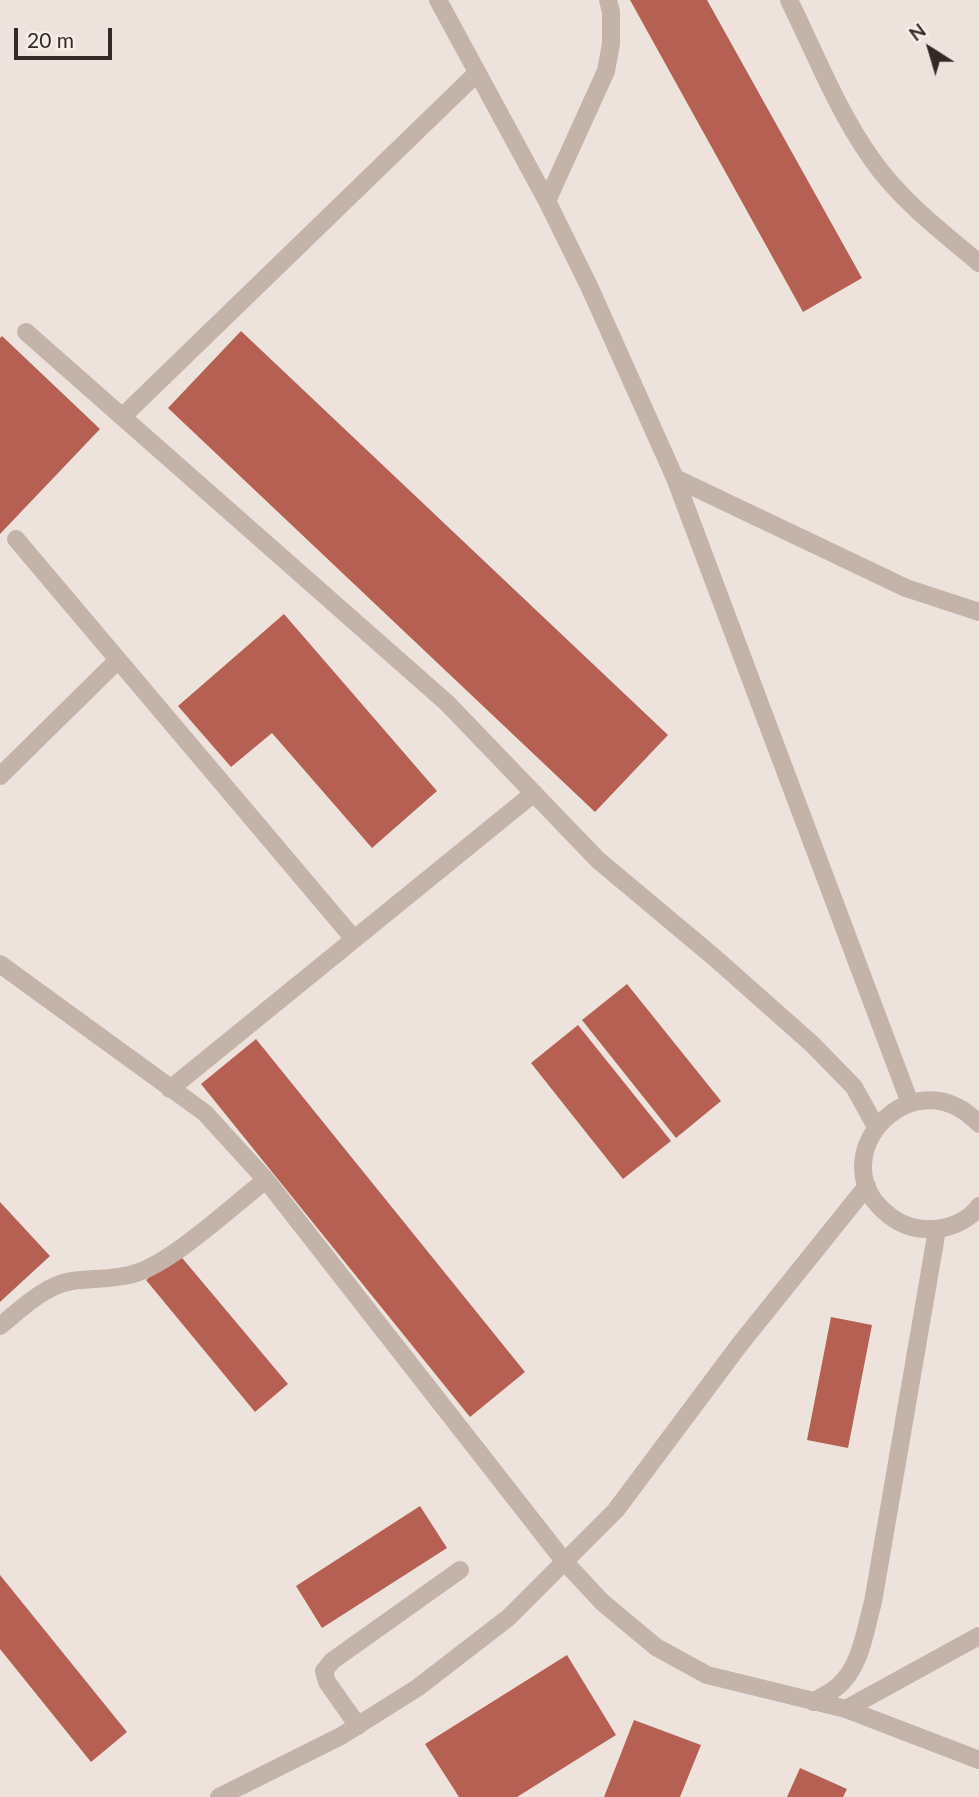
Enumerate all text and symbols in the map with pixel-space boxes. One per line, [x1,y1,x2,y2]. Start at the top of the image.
scale bar [18,14,116,58]
north arrow [895,14,965,84]
text: N [904,18,930,45]
text: 20 m [27,27,74,52]

